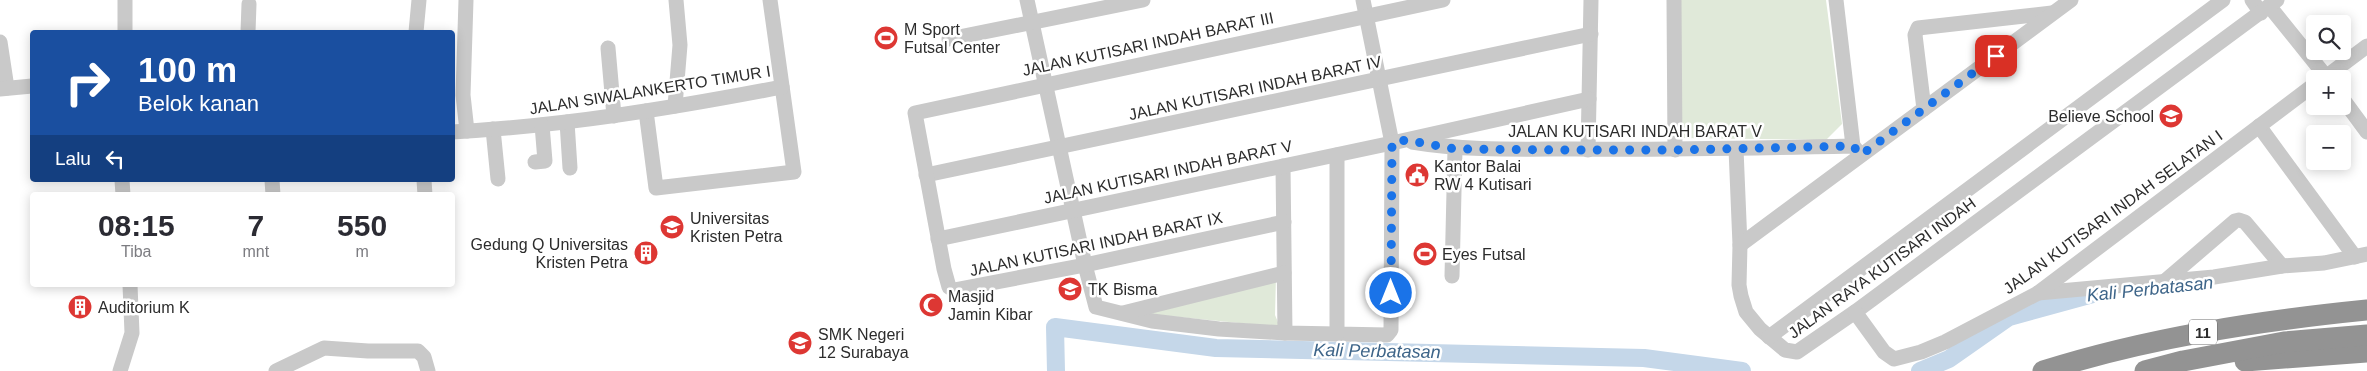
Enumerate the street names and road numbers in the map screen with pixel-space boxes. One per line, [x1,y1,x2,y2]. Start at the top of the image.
street label: JALAN KUTISARI INDAH BARAT III [1021,9,1275,79]
street label: JALAN KUTISARI INDAH BARAT IV [1127,53,1383,123]
street label: JALAN SIWALANKERTO TIMUR I [528,63,772,117]
street label: JALAN KUTISARI INDAH BARAT V [1508,123,1762,140]
street label: JALAN KUTISARI INDAH SELATAN I [2000,127,2226,297]
street label: JALAN KUTISARI INDAH BARAT V [1042,137,1294,207]
street label: JALAN RAYA KUTISARI INDAH [1785,194,1979,342]
street label: JALAN KUTISARI INDAH BARAT IX [968,209,1224,279]
road number: 11 [2189,320,2217,344]

